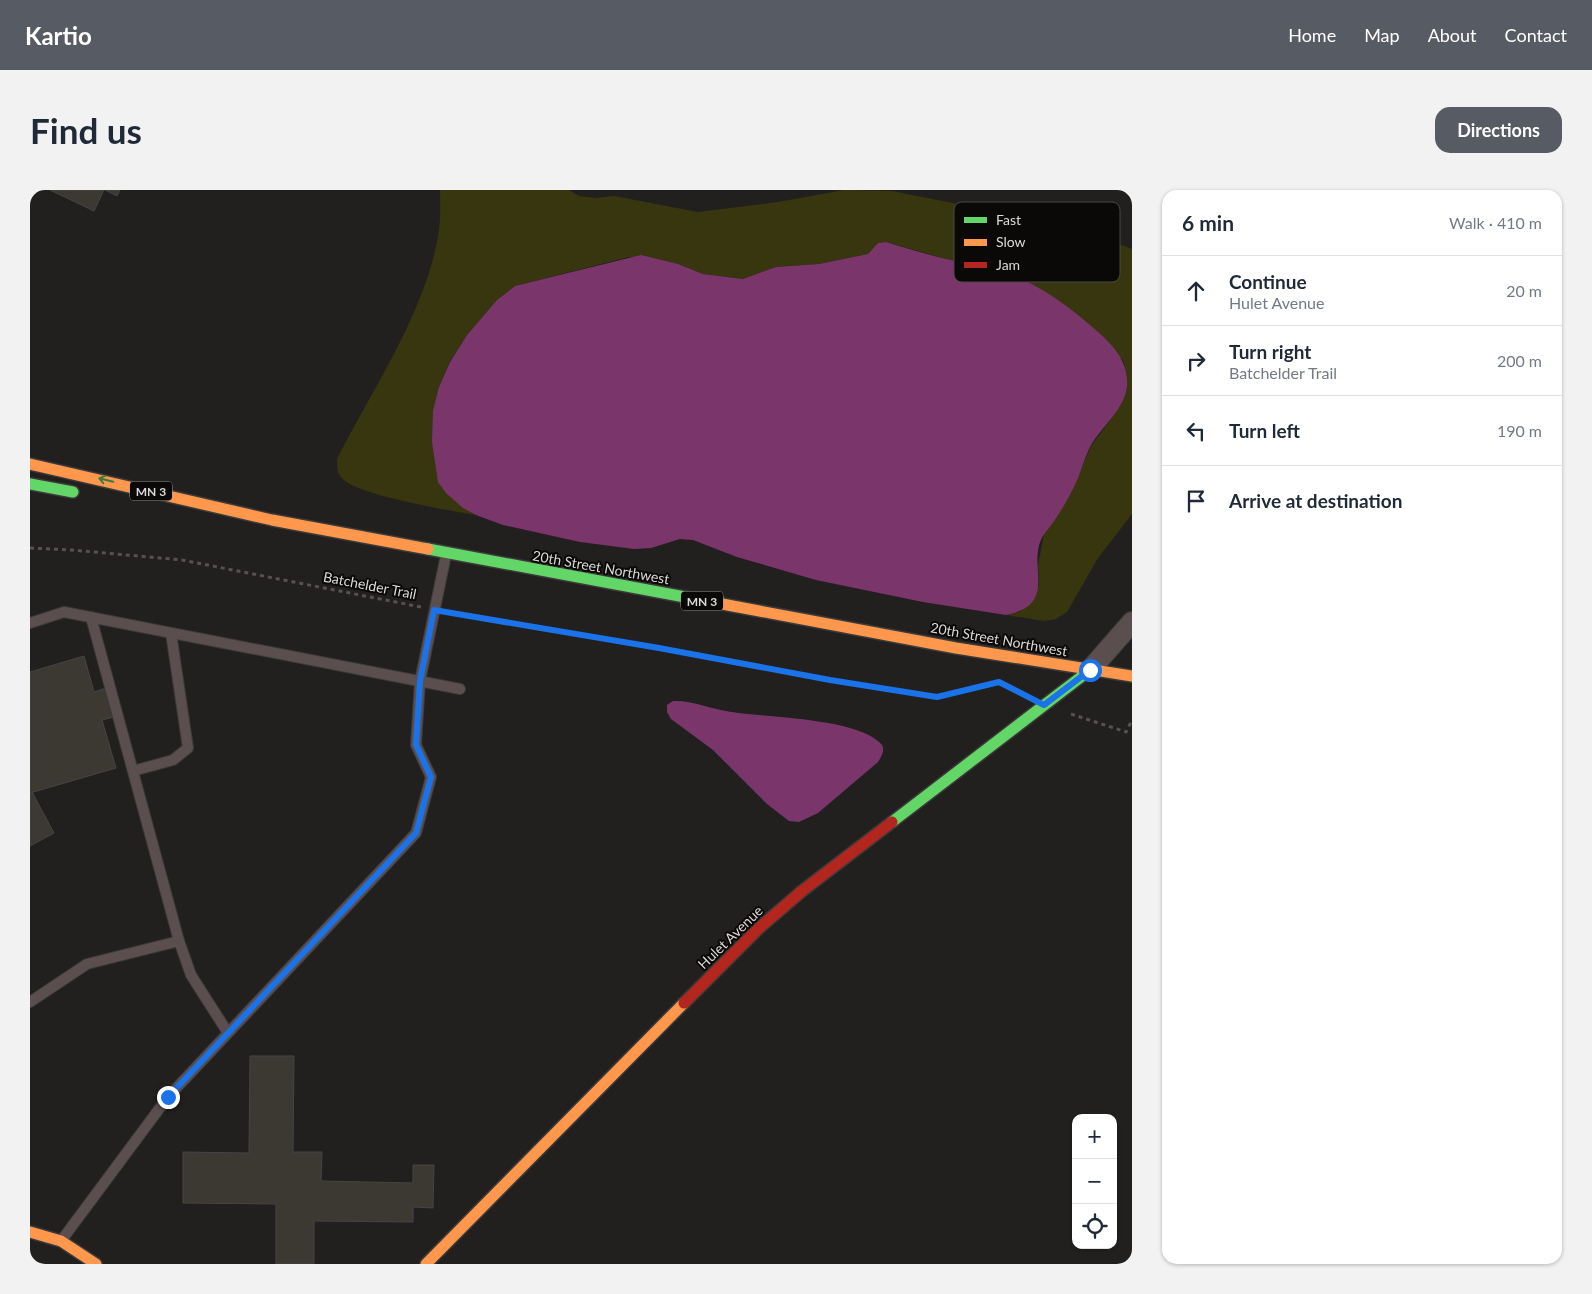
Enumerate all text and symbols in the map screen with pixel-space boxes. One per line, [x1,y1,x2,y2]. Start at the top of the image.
text: Kartio [25,21,92,50]
text: Home [1288,24,1336,46]
text: Map [1364,24,1400,46]
text: About [1428,24,1477,46]
text: Contact [1505,24,1567,46]
button: Directions [1435,107,1562,153]
text: Find us [30,109,142,151]
legend [954,202,1120,282]
text: 6 min [1182,210,1234,235]
text: Fast [996,211,1021,228]
text: Walk · 410 m [1449,213,1542,232]
text: Slow [996,233,1026,250]
text: Jam [996,256,1020,273]
text: Continue [1229,270,1307,293]
icon: ahead [1182,277,1210,305]
text: 20 m [1506,281,1542,300]
text: Hulet Avenue [1229,293,1324,312]
text: Turn right [1229,340,1311,363]
icon: right [1182,347,1210,375]
text: 200 m [1497,351,1542,370]
text: Batchelder Trail [1229,363,1337,382]
icon: left [1182,417,1210,445]
text: Turn left [1229,419,1300,442]
text: 190 m [1497,421,1542,440]
one-way arrow [98,475,114,484]
road number: MN 3 [130,482,172,500]
icon: arrive [1182,487,1210,515]
text: Arrive at destination [1229,489,1402,512]
street label: 20th Street Northwest [531,547,671,587]
street label: Batchelder Trail [322,568,418,602]
road number: MN 3 [681,592,723,611]
street label: 20th Street Northwest [929,619,1069,659]
route start [1079,659,1102,682]
street label: Hulet Avenue [694,902,766,972]
route end [157,1086,180,1109]
map controls [1072,1114,1117,1249]
button: + [1072,1114,1117,1159]
button: − [1072,1159,1117,1204]
button: locate [1072,1204,1117,1249]

